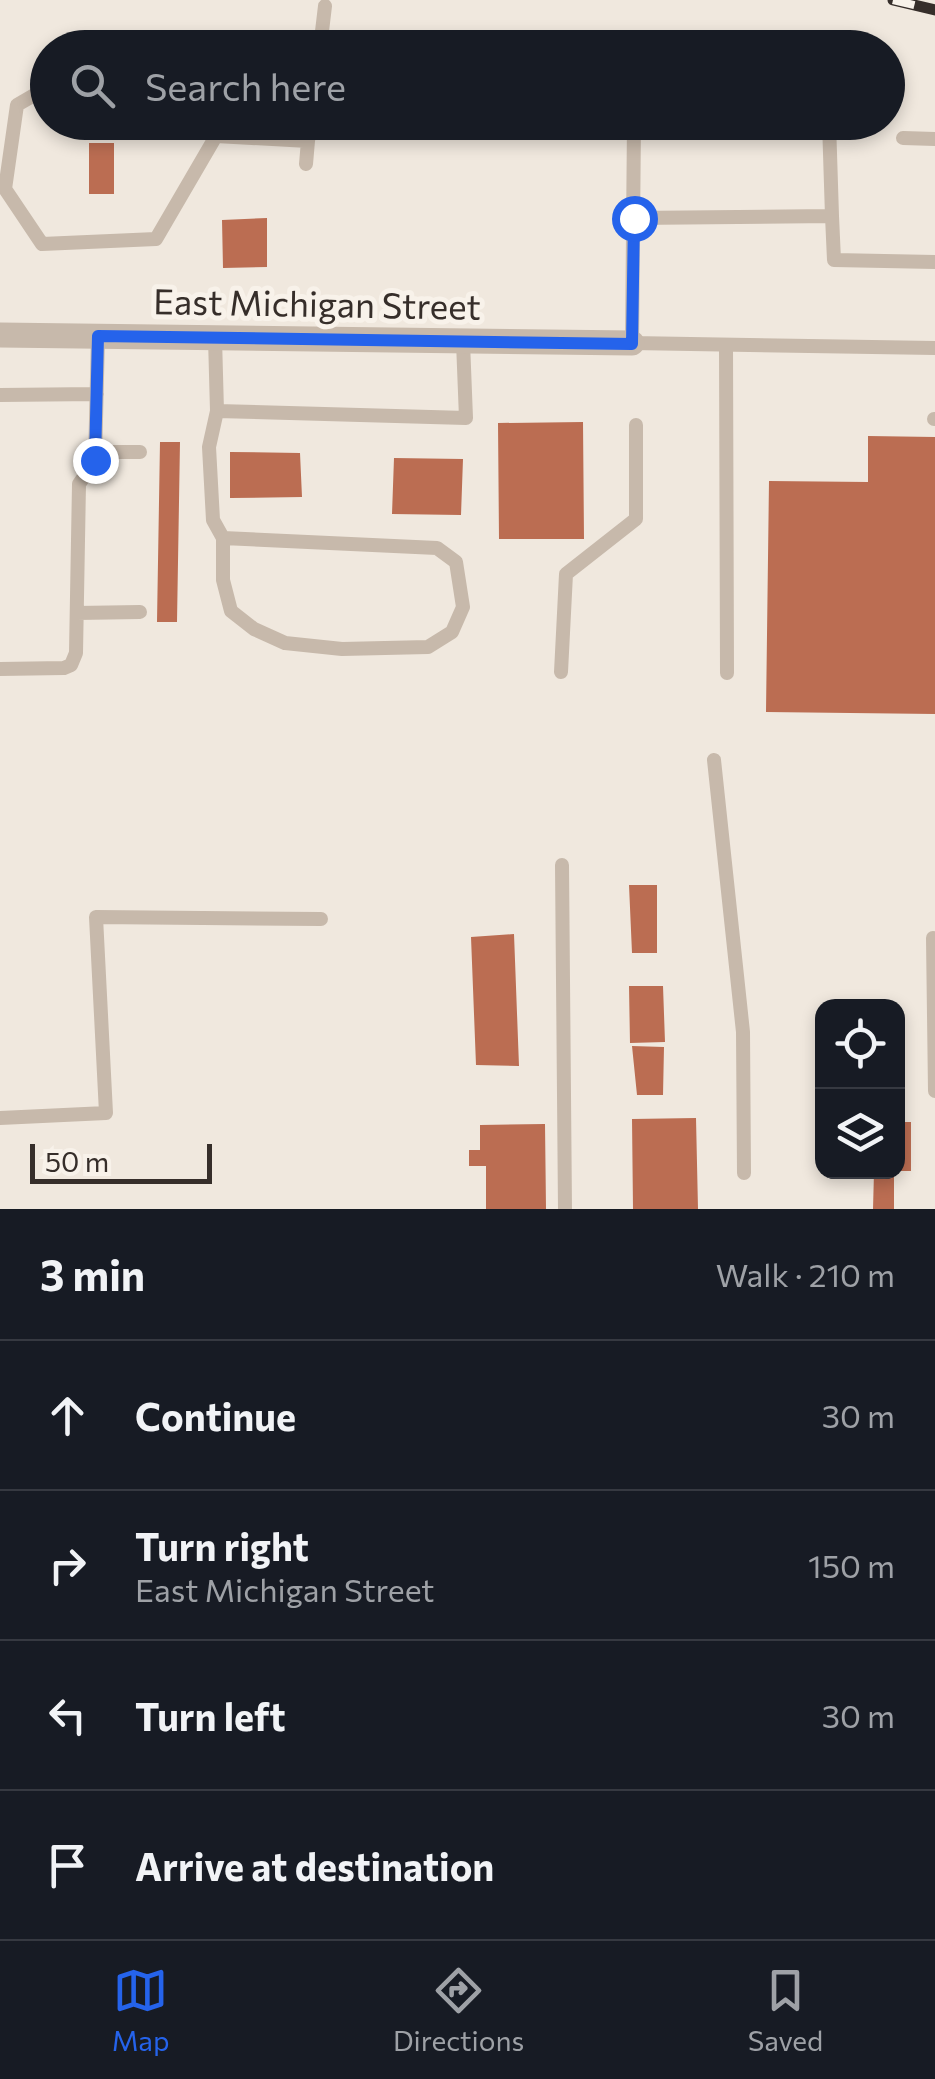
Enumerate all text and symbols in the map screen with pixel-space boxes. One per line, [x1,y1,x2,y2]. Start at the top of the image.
search box [30,30,905,140]
icon: search [65,58,120,113]
text: Search here [145,62,346,109]
route start [612,196,658,242]
street label: East Michigan Street [153,278,481,327]
route end [73,438,119,484]
map controls [815,999,905,1179]
button: locate [815,999,905,1089]
button: layers [815,1089,905,1179]
scale bar [30,1139,212,1184]
text: 50 m [45,1144,109,1178]
text: 3 min [40,1248,145,1300]
text: Walk · 210 m [716,1254,895,1294]
icon: ahead [40,1388,95,1443]
text: Continue [135,1392,296,1439]
text: 30 m [822,1395,895,1435]
text: Turn right [135,1522,309,1569]
icon: right [40,1538,95,1593]
text: 150 m [808,1545,895,1585]
text: East Michigan Street [135,1569,434,1609]
icon: left [40,1688,95,1743]
text: Turn left [135,1692,286,1739]
text: 30 m [822,1695,895,1735]
icon: arrive [40,1838,95,1893]
text: Arrive at destination [135,1842,494,1889]
tab: Map [112,1963,169,2057]
tab: Directions [393,1963,524,2057]
tab: Saved [748,1963,823,2057]

